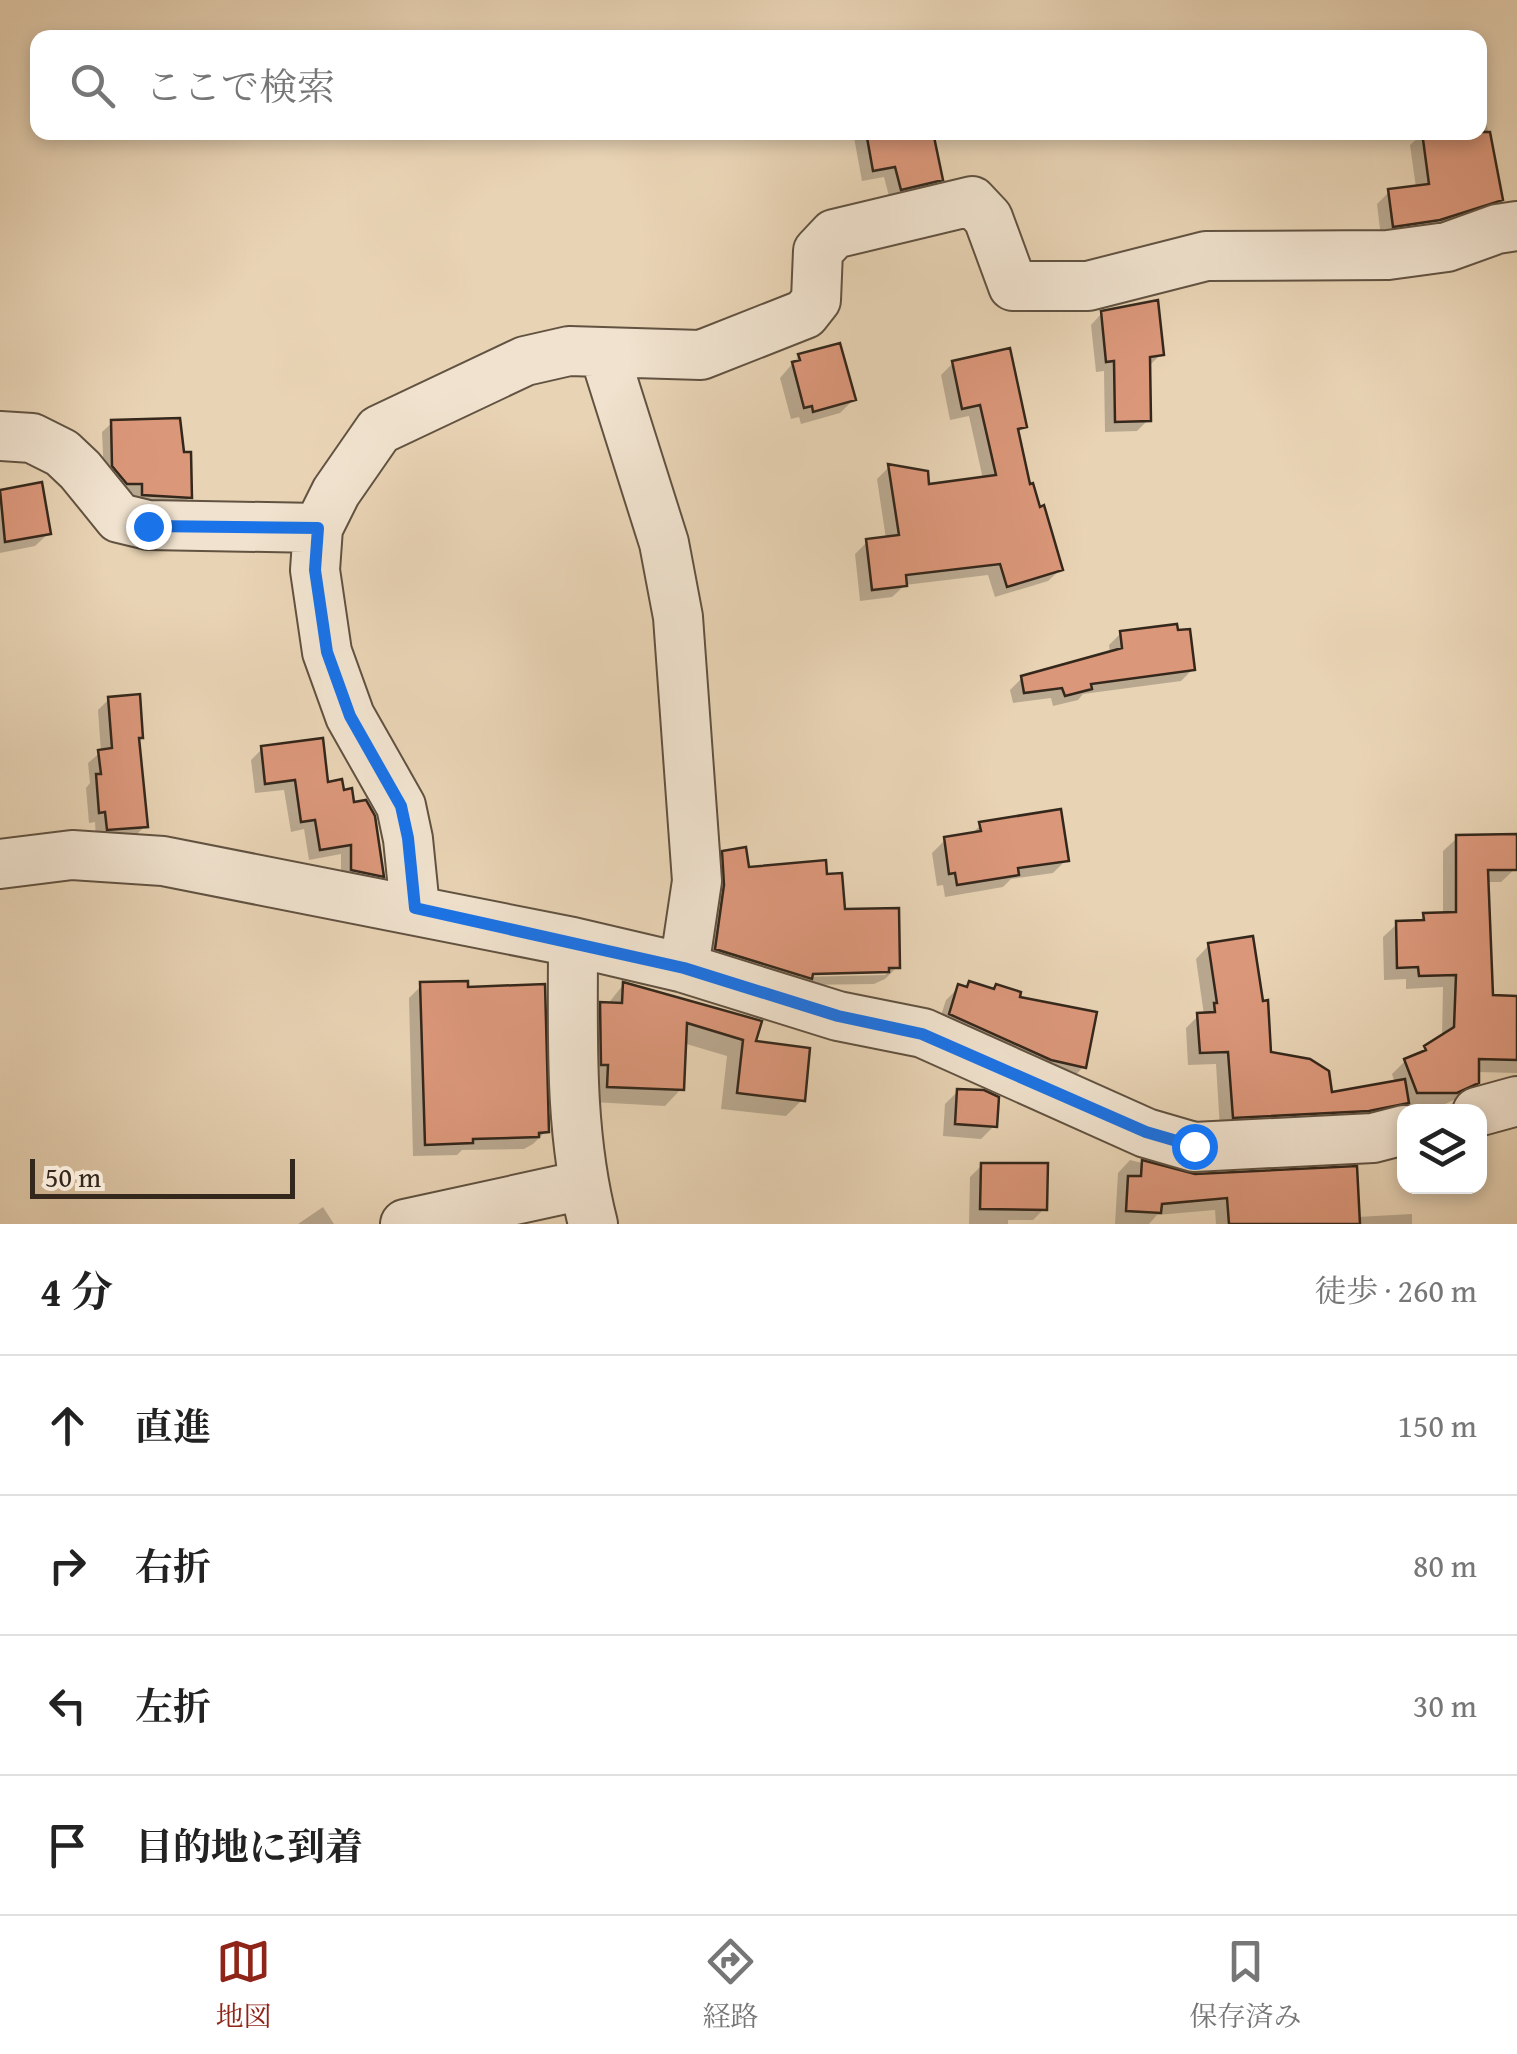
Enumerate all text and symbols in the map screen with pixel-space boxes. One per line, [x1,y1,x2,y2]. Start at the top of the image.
search box [30,30,1487,140]
icon: search [65,58,120,113]
text: ここで検索 [145,58,335,114]
route end [126,504,172,550]
map controls [1397,1104,1487,1194]
button: layers [1397,1104,1487,1194]
route start [1172,1124,1218,1170]
scale bar [30,1154,295,1198]
text: 50 m [45,1156,101,1197]
text: 4 分 [40,1260,113,1321]
text: 徒歩 · 260 m [1314,1267,1477,1314]
icon: ahead [40,1398,95,1453]
text: 直進 [135,1398,211,1454]
text: 150 m [1398,1402,1477,1449]
icon: right [40,1538,95,1593]
text: 右折 [135,1538,211,1594]
text: 80 m [1413,1542,1477,1589]
icon: left [40,1678,95,1733]
text: 左折 [135,1678,211,1734]
text: 30 m [1413,1682,1477,1729]
icon: arrive [40,1818,95,1873]
text: 目的地に到着 [135,1818,363,1874]
tab: 地図 [215,1934,272,2036]
tab: 経路 [702,1934,759,2036]
tab: 保存済み [1189,1934,1302,2036]

